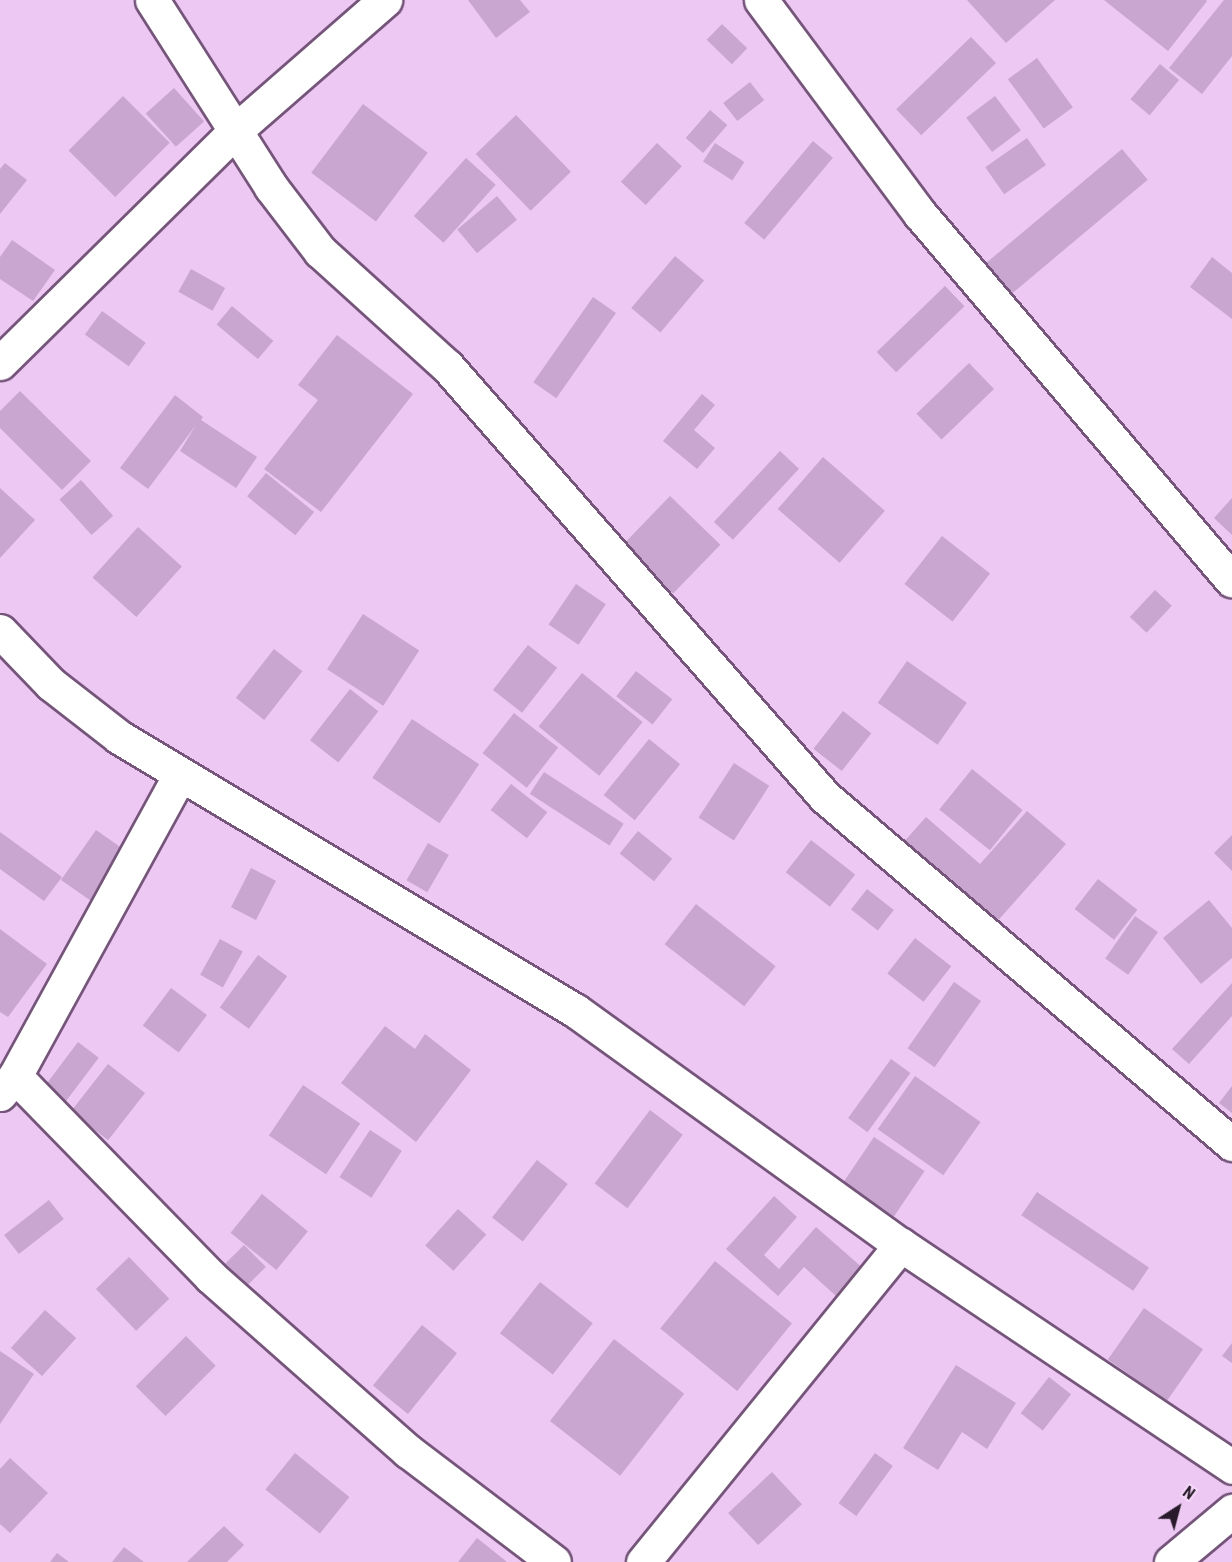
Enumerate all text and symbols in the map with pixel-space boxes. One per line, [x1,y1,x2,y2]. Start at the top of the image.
north arrow [1148,1478,1208,1538]
text: N [1179,1482,1198,1504]

